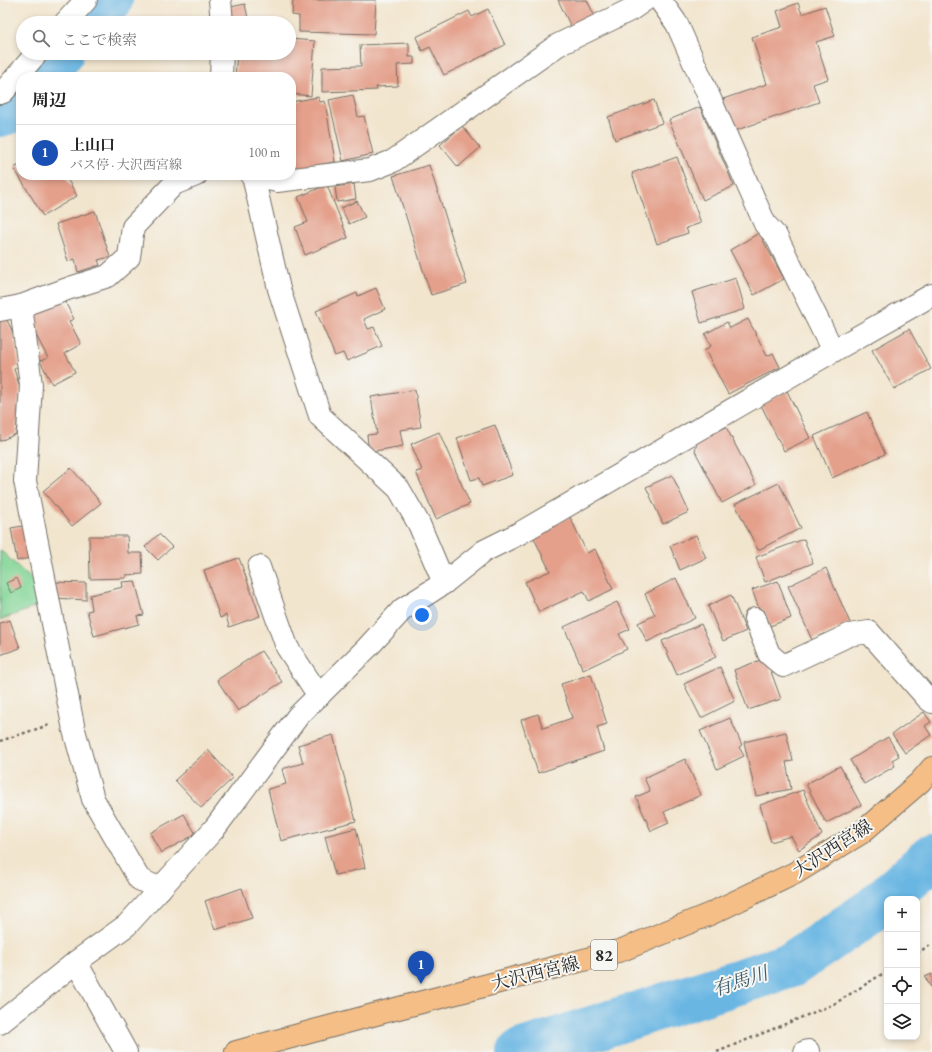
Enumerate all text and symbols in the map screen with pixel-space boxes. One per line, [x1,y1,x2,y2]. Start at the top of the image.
search box [16,16,296,60]
icon: search [30,27,52,49]
text: ここで検索 [62,30,137,49]
text: 周辺 [32,89,66,111]
text: 上山口 [70,135,115,154]
text: 1 [42,144,48,161]
text: 100 m [249,144,280,161]
text: バス停 · 大沢西宮線 [70,156,182,173]
your location [412,605,432,625]
street label: 大沢西宮線 [788,814,876,882]
map controls [884,896,920,1040]
button: + [884,896,920,932]
button: − [884,932,920,968]
road number: 82 [591,940,617,970]
pin: 1 [408,951,434,984]
street label: 大沢西宮線 [489,951,581,995]
water label: 有馬川 [709,960,773,1002]
button: locate [884,968,920,1004]
button: layers [884,1004,920,1040]

